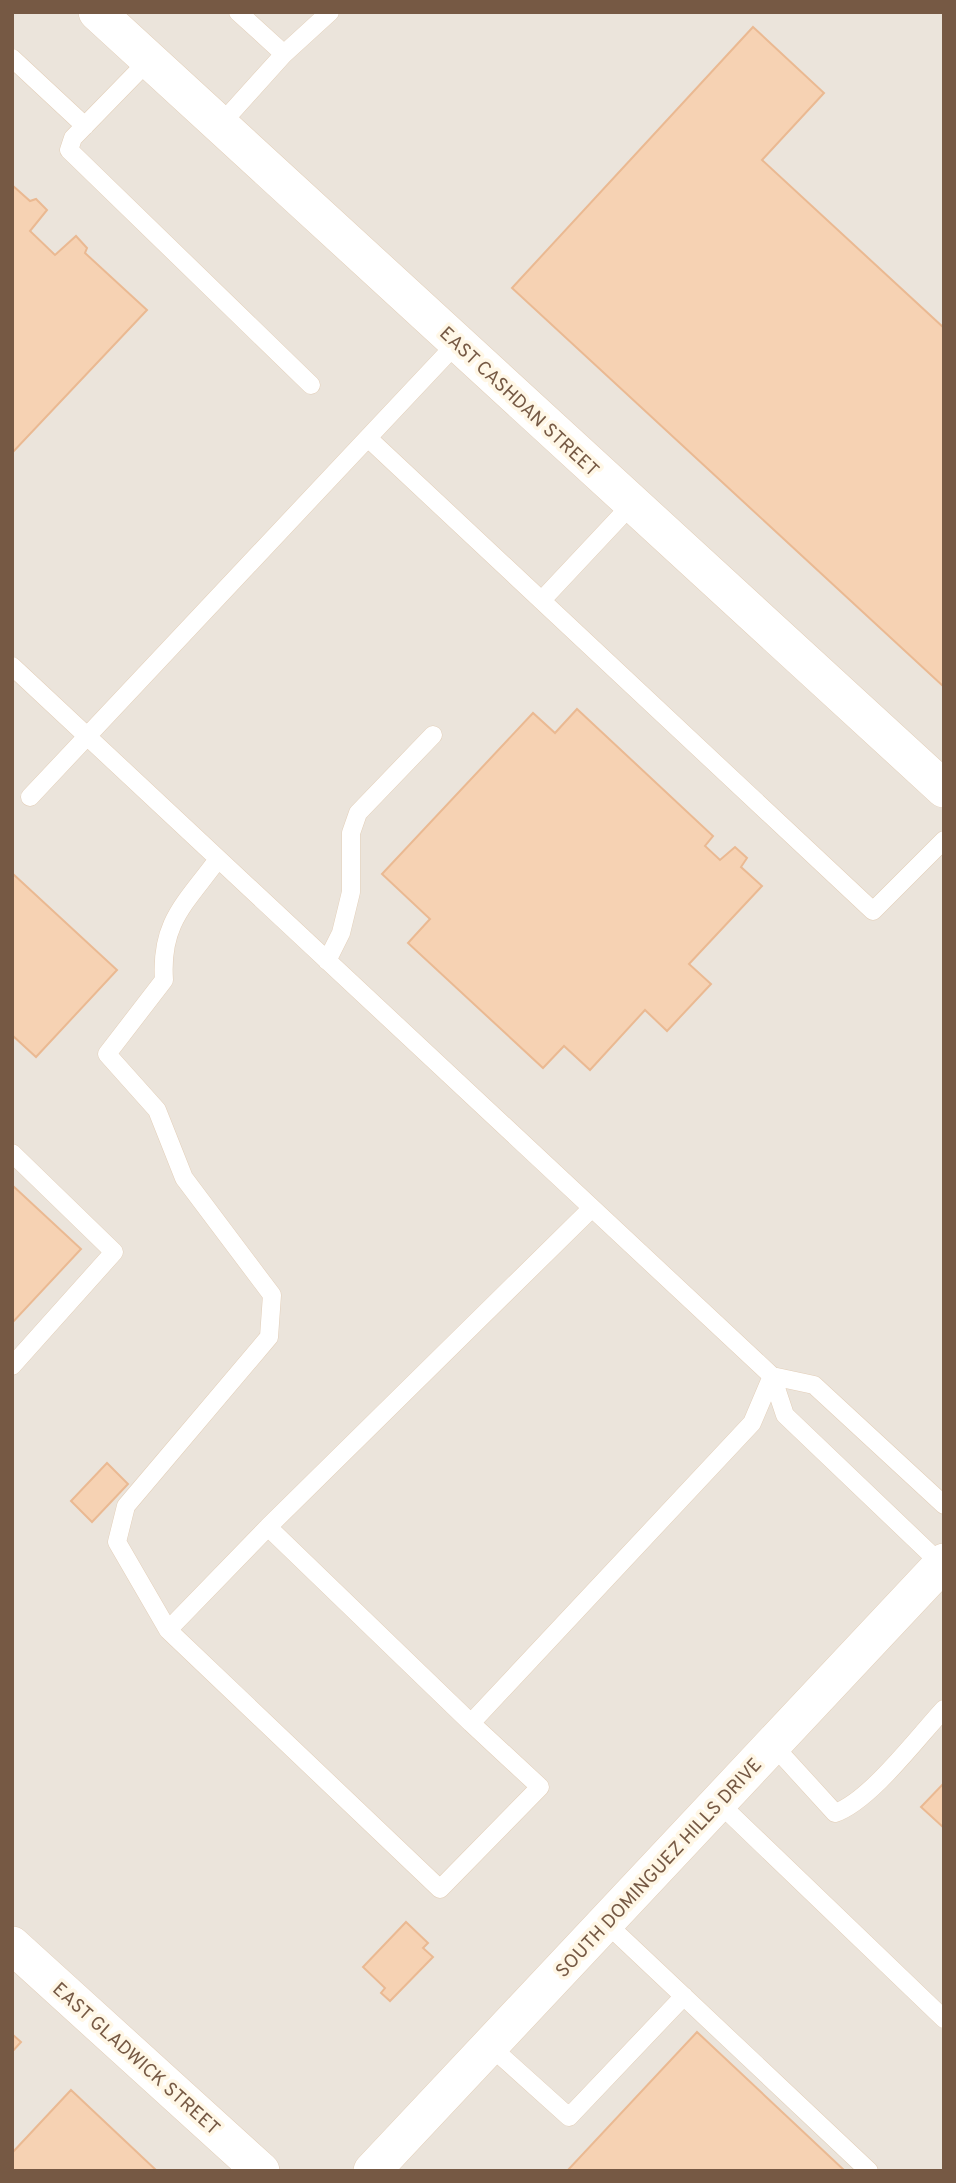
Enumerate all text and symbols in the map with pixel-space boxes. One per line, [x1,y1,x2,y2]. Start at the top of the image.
street label: EAST CASHDAN STREET [434,322,604,483]
street label: SOUTH DOMINGUEZ HILLS DRIVE [551,1753,768,1983]
street label: EAST GLADWICK STREET [47,1978,224,2141]

